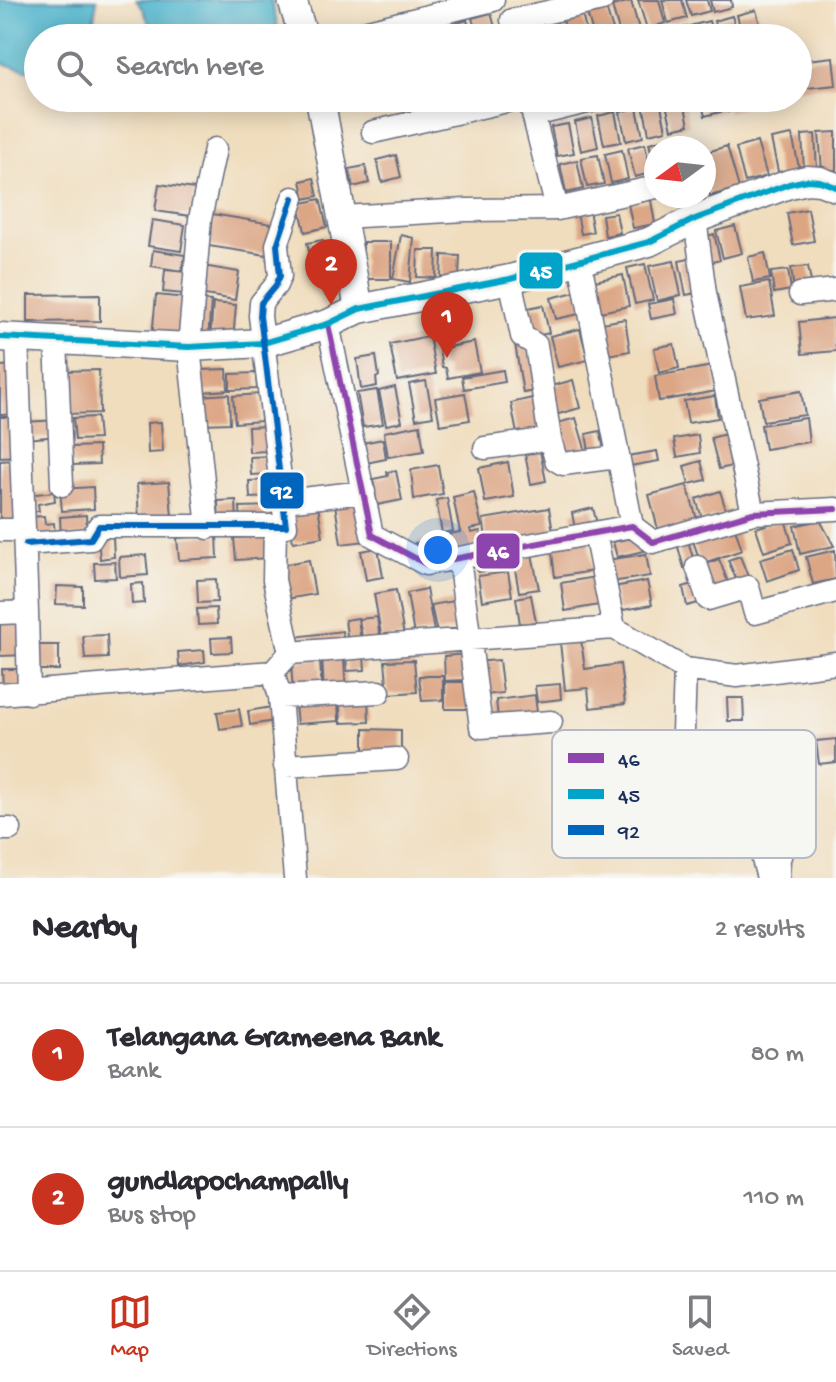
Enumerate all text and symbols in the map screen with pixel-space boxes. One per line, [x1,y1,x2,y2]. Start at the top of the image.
search box [24,24,812,112]
icon: search [52,46,96,90]
text: Search here [116,51,264,86]
north arrow [644,136,716,208]
pin: 2 [305,239,357,305]
line badge: 45 [518,251,564,290]
text: 45 [529,261,552,287]
pin: 1 [421,292,473,358]
line badge: 92 [259,471,305,510]
text: 92 [270,481,293,507]
your location [418,530,458,570]
line badge: 46 [475,532,521,570]
text: 46 [486,541,510,567]
legend [552,730,816,858]
text: 46 [618,749,640,775]
text: 45 [618,785,640,811]
text: 92 [617,821,640,847]
text: Nearby [32,910,137,950]
text: 2 results [715,915,804,946]
text: Telangana Grameena Bank [108,1022,440,1057]
text: 1 [53,1040,63,1071]
text: 80 m [750,1040,804,1071]
text: Bank [108,1057,160,1088]
text: gundlapochampally [108,1166,348,1201]
text: 2 [52,1184,64,1215]
text: 110 m [744,1184,804,1215]
text: Bus stop [108,1201,196,1232]
tab: Map [108,1290,152,1364]
tab: Directions [367,1290,457,1364]
tab: Saved [672,1290,728,1364]

